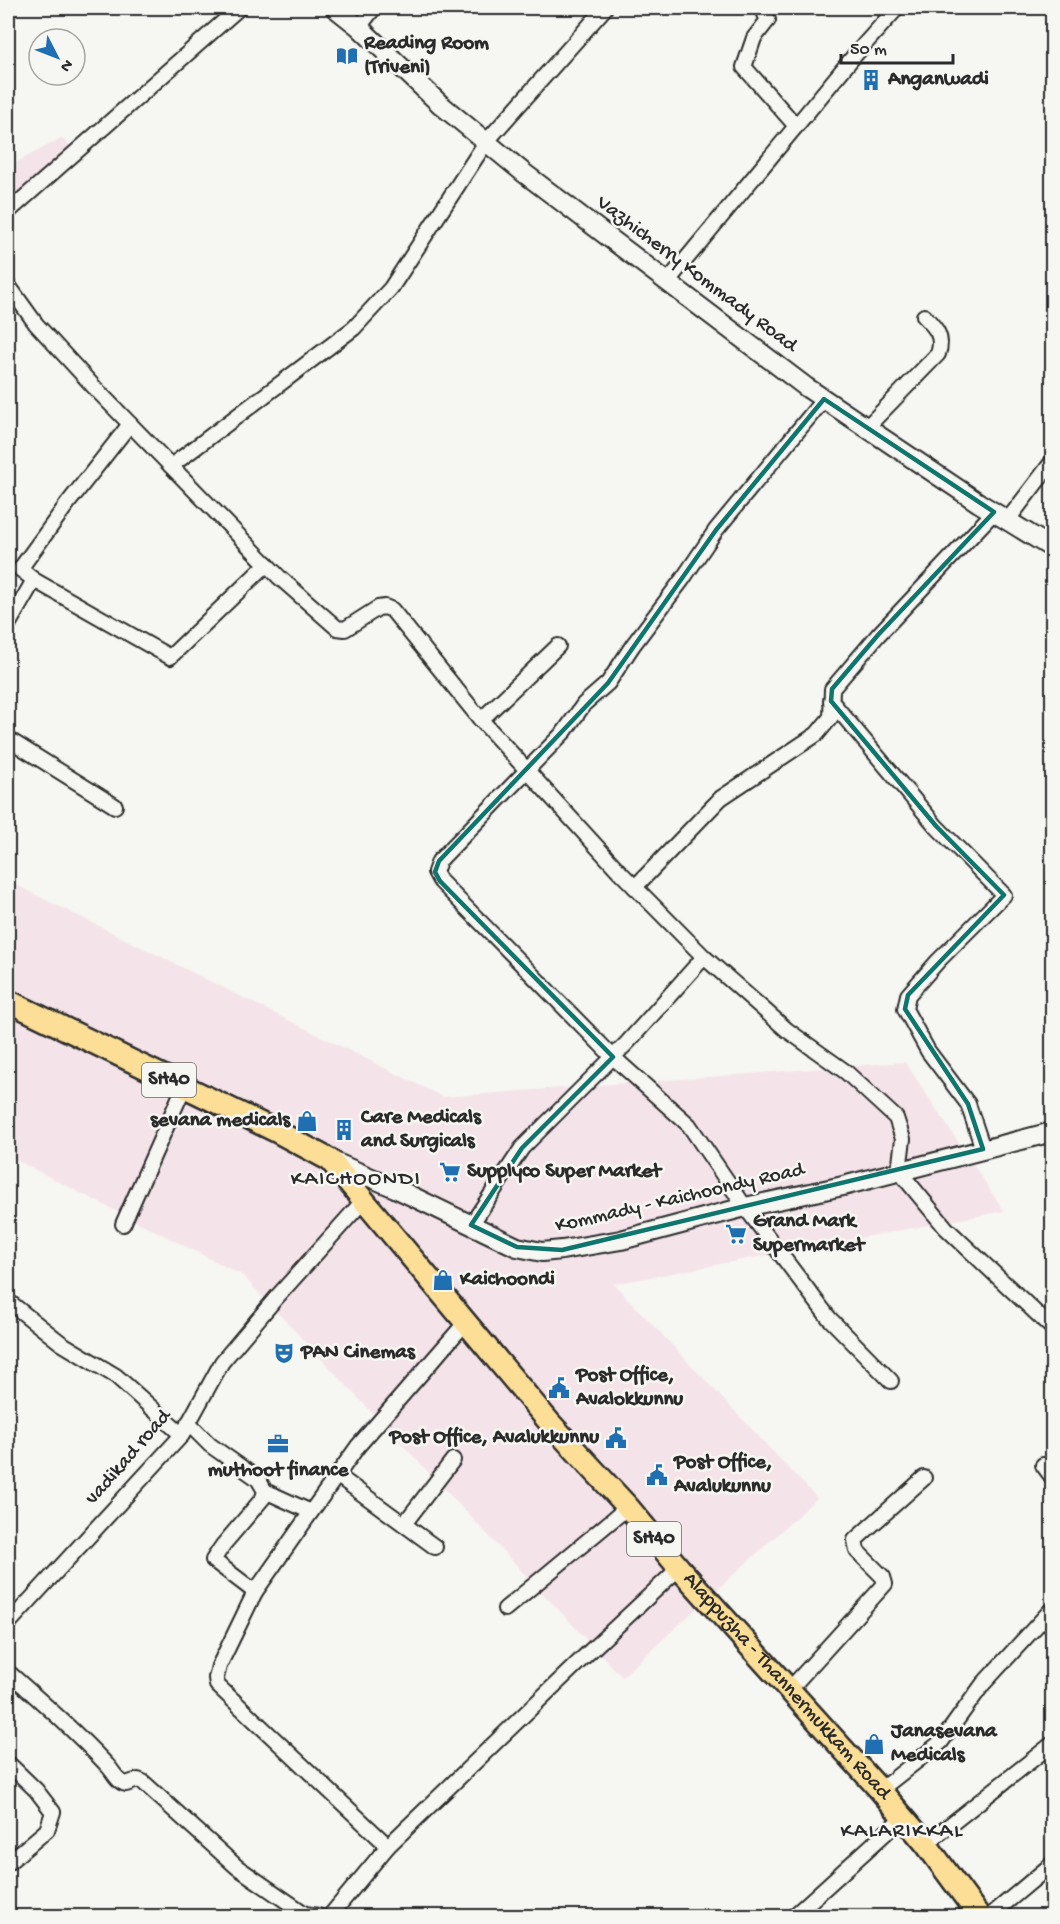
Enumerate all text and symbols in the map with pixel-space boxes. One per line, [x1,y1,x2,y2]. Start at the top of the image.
north arrow [27,27,87,87]
scale bar [841,27,954,65]
place label: Reading Room (Triveni) [363,32,489,81]
text: 50 m [850,40,887,61]
library icon: Reading Room (Triveni) [335,44,359,68]
text: N [55,54,76,75]
building icon: Anganwadi [859,68,883,92]
place label: Anganwadi [887,68,989,93]
street label: Vazhicherry Kommady Road [590,191,803,360]
road number: SH40 [142,1063,196,1097]
place label: Care Medicals and Surgicals [360,1106,482,1155]
place label: sevana medicals [150,1109,291,1134]
shop icon: sevana medicals [295,1109,319,1133]
building icon: Care Medicals and Surgicals [332,1118,356,1142]
street label: Kommady - Kaichoondy Road [553,1158,808,1240]
supermarket icon: Supplyco Super Market [438,1160,462,1184]
place label: Supplyco Super Market [467,1160,663,1185]
district label: KAICHOONDI [291,1167,421,1193]
place label: Grand Mark Supermarket [753,1210,866,1259]
supermarket icon: Grand Mark Supermarket [724,1222,748,1246]
shop icon: Kaichoondi [431,1268,455,1292]
place label: Kaichoondi [459,1268,555,1293]
theatre icon: PAN Cinemas [272,1341,296,1365]
place label: PAN Cinemas [300,1341,416,1366]
place label: Post Office, Avalokkunnu [575,1364,683,1413]
public building icon: Post Office, Avalokkunnu [547,1376,571,1400]
street label: vadikad road [81,1404,178,1511]
place label: Post Office, Avalukkunnu [388,1426,599,1451]
public building icon: Post Office, Avalukkunnu [604,1426,628,1450]
office icon: muthoot finance [266,1432,290,1456]
place label: Post Office, Avalukunnu [673,1451,772,1500]
place label: muthoot finance [208,1459,349,1484]
public building icon: Post Office, Avalukunnu [645,1463,669,1487]
road number: SH40 [627,1522,681,1556]
street label: Alappuzha - Thannermukkam Road [677,1568,897,1807]
place label: Janasevana Medicals [890,1720,998,1769]
shop icon: Janasevana Medicals [862,1732,886,1756]
district label: KALARIKKAL [840,1819,964,1845]

